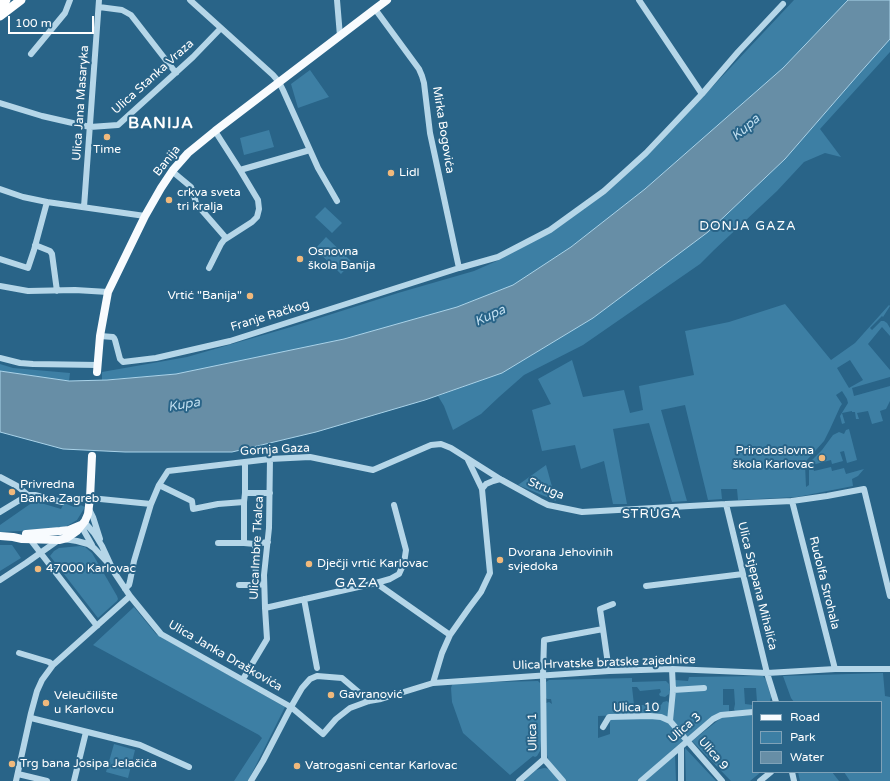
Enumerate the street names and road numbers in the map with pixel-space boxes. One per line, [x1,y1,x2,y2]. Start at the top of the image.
street label: Ulica Stanka Vraza [109,36,197,118]
street label: Ulica Jana Masaryka [70,45,92,161]
street label: Mirka Bogovića [429,85,457,175]
street label: Banija [150,143,184,179]
street label: Franje Račkog [229,297,311,335]
street label: Gornja Gaza [240,441,310,459]
street label: Struga [526,475,566,503]
street label: Ulica Imbre Tkalca [247,496,267,600]
street label: Ulica Stjepana Mihalića [734,520,780,652]
street label: Rudolfa Strohala [806,535,842,631]
street label: Ulica Janka Draškovića [165,617,285,695]
street label: Ulica Hrvatske bratske zajednice [512,653,696,673]
street label: Ulica 10 [613,700,659,716]
street label: Ulica 3 [666,710,704,746]
street label: Ulica 1 [525,713,541,751]
street label: Ulica 9 [695,735,731,773]

